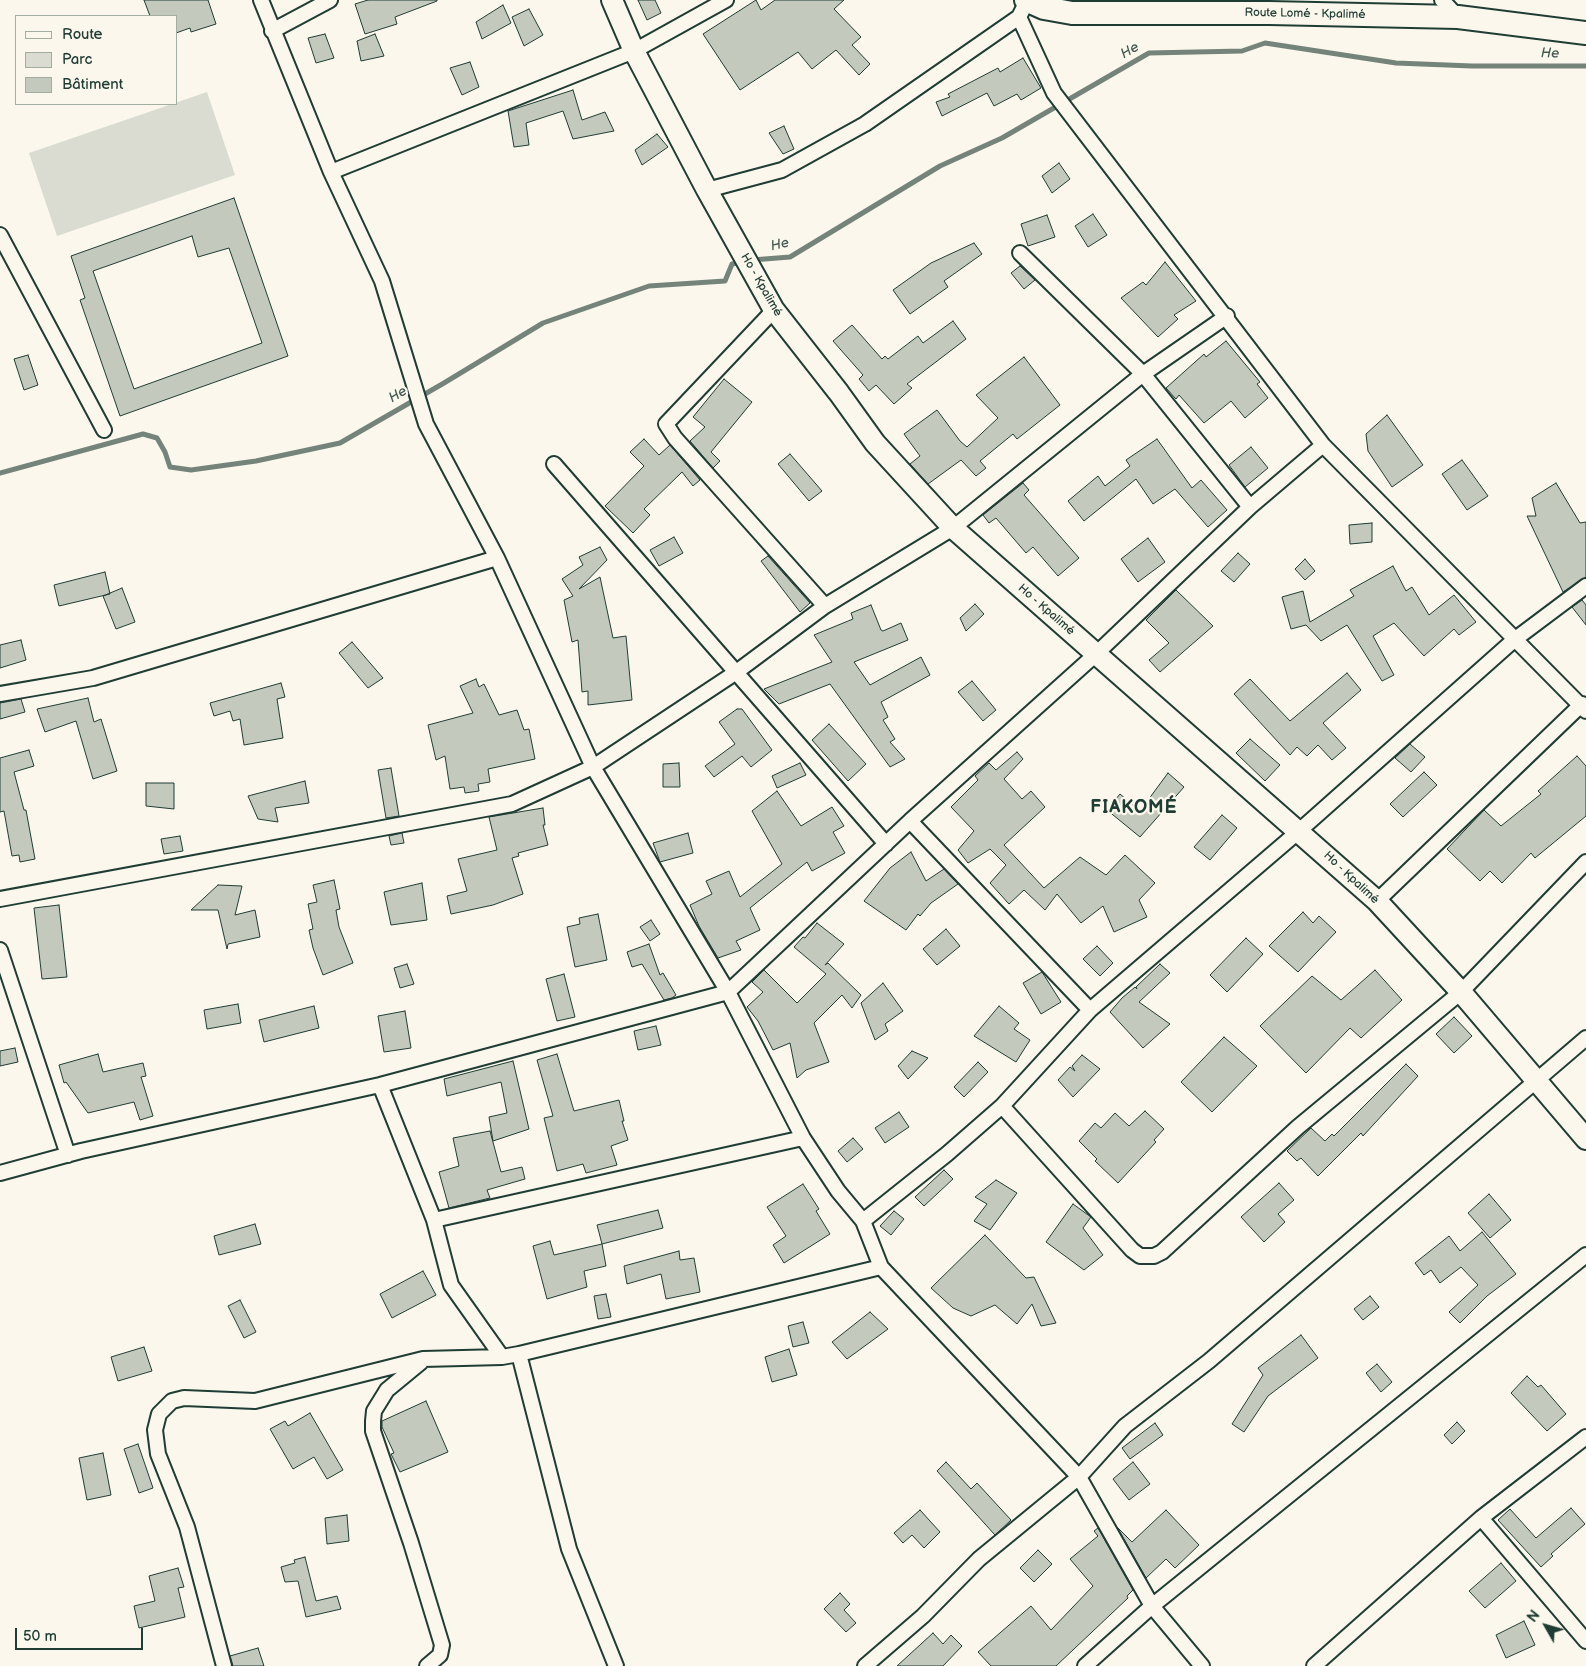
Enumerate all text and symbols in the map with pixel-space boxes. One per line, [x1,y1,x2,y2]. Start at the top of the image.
street label: Route Lomé - Kpalimé [1244,6,1366,22]
legend [15,15,178,105]
text: Route [62,25,102,44]
water label: He [1118,39,1142,63]
water label: He [1541,45,1559,63]
text: Parc [62,50,92,69]
text: Bâtiment [62,75,123,94]
water label: He [769,235,791,255]
street label: Ho - Kpalimé [737,251,785,319]
water label: He [386,383,410,407]
street label: Ho - Kpalimé [1015,581,1077,639]
district label: FIAKOMÉ [1089,797,1179,819]
street label: Ho - Kpalimé [1320,849,1382,907]
north arrow [1521,1601,1571,1651]
text: N [1524,1607,1544,1626]
scale bar [18,1618,145,1650]
text: 50 m [23,1627,57,1646]

